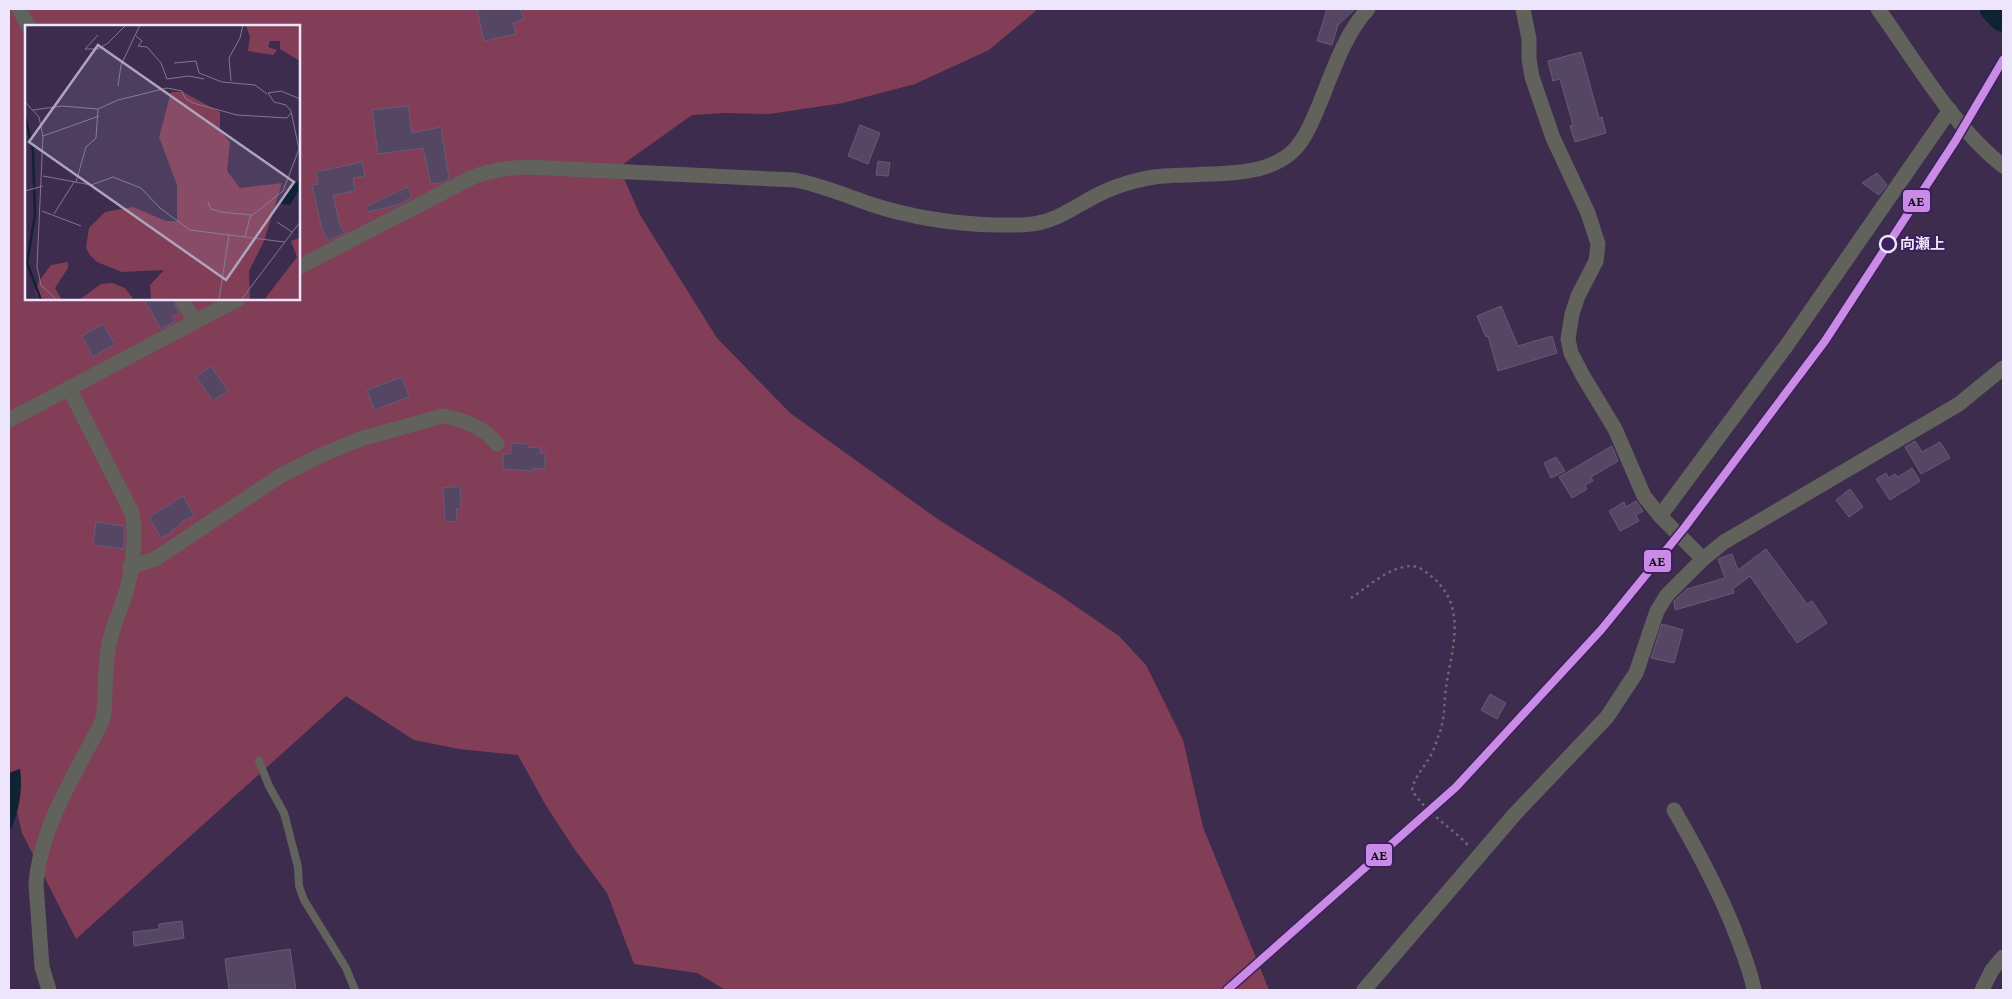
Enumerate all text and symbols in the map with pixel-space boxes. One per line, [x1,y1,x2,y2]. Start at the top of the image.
inset map [25,25,300,300]
line badge: AE [1902,189,1931,213]
text: AE [1907,193,1924,209]
marker: 向瀬上 [1879,235,1897,253]
place label: 向瀬上 [1900,236,1945,252]
line badge: AE [1643,549,1672,573]
text: AE [1648,553,1665,569]
line badge: AE [1365,843,1393,867]
text: AE [1370,847,1387,863]

